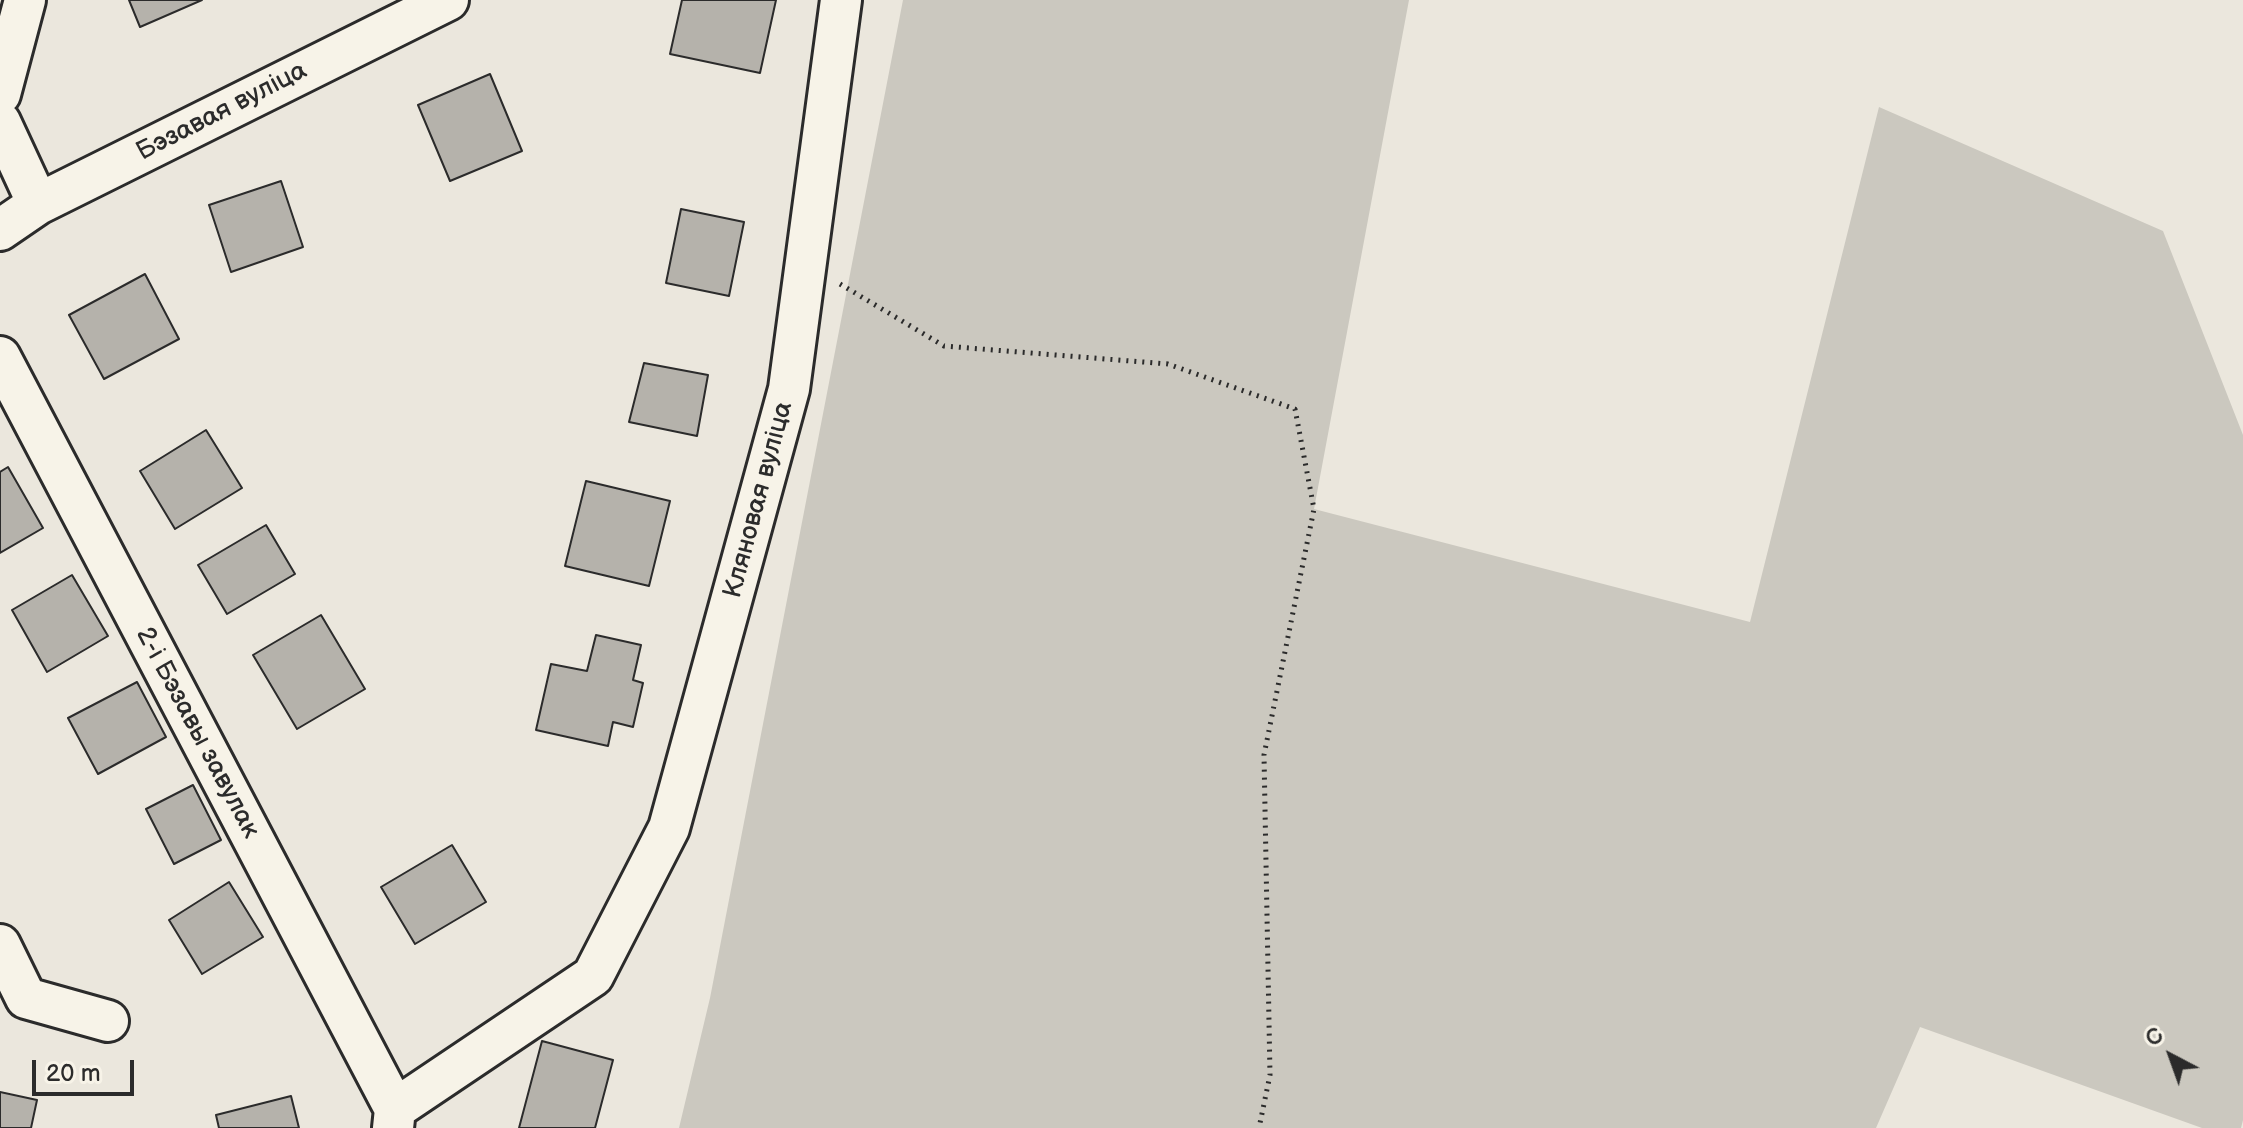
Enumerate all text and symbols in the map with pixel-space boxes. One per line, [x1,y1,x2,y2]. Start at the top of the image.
street label: Бэзавая вуліца [132,56,312,168]
street label: Кляновая вуліца [718,398,800,602]
street label: 2-і Бэзавы завулак [128,622,266,844]
north arrow [2131,1016,2211,1096]
text: С [2140,1022,2170,1053]
scale bar [36,1044,138,1094]
text: 20 m [46,1059,101,1088]

